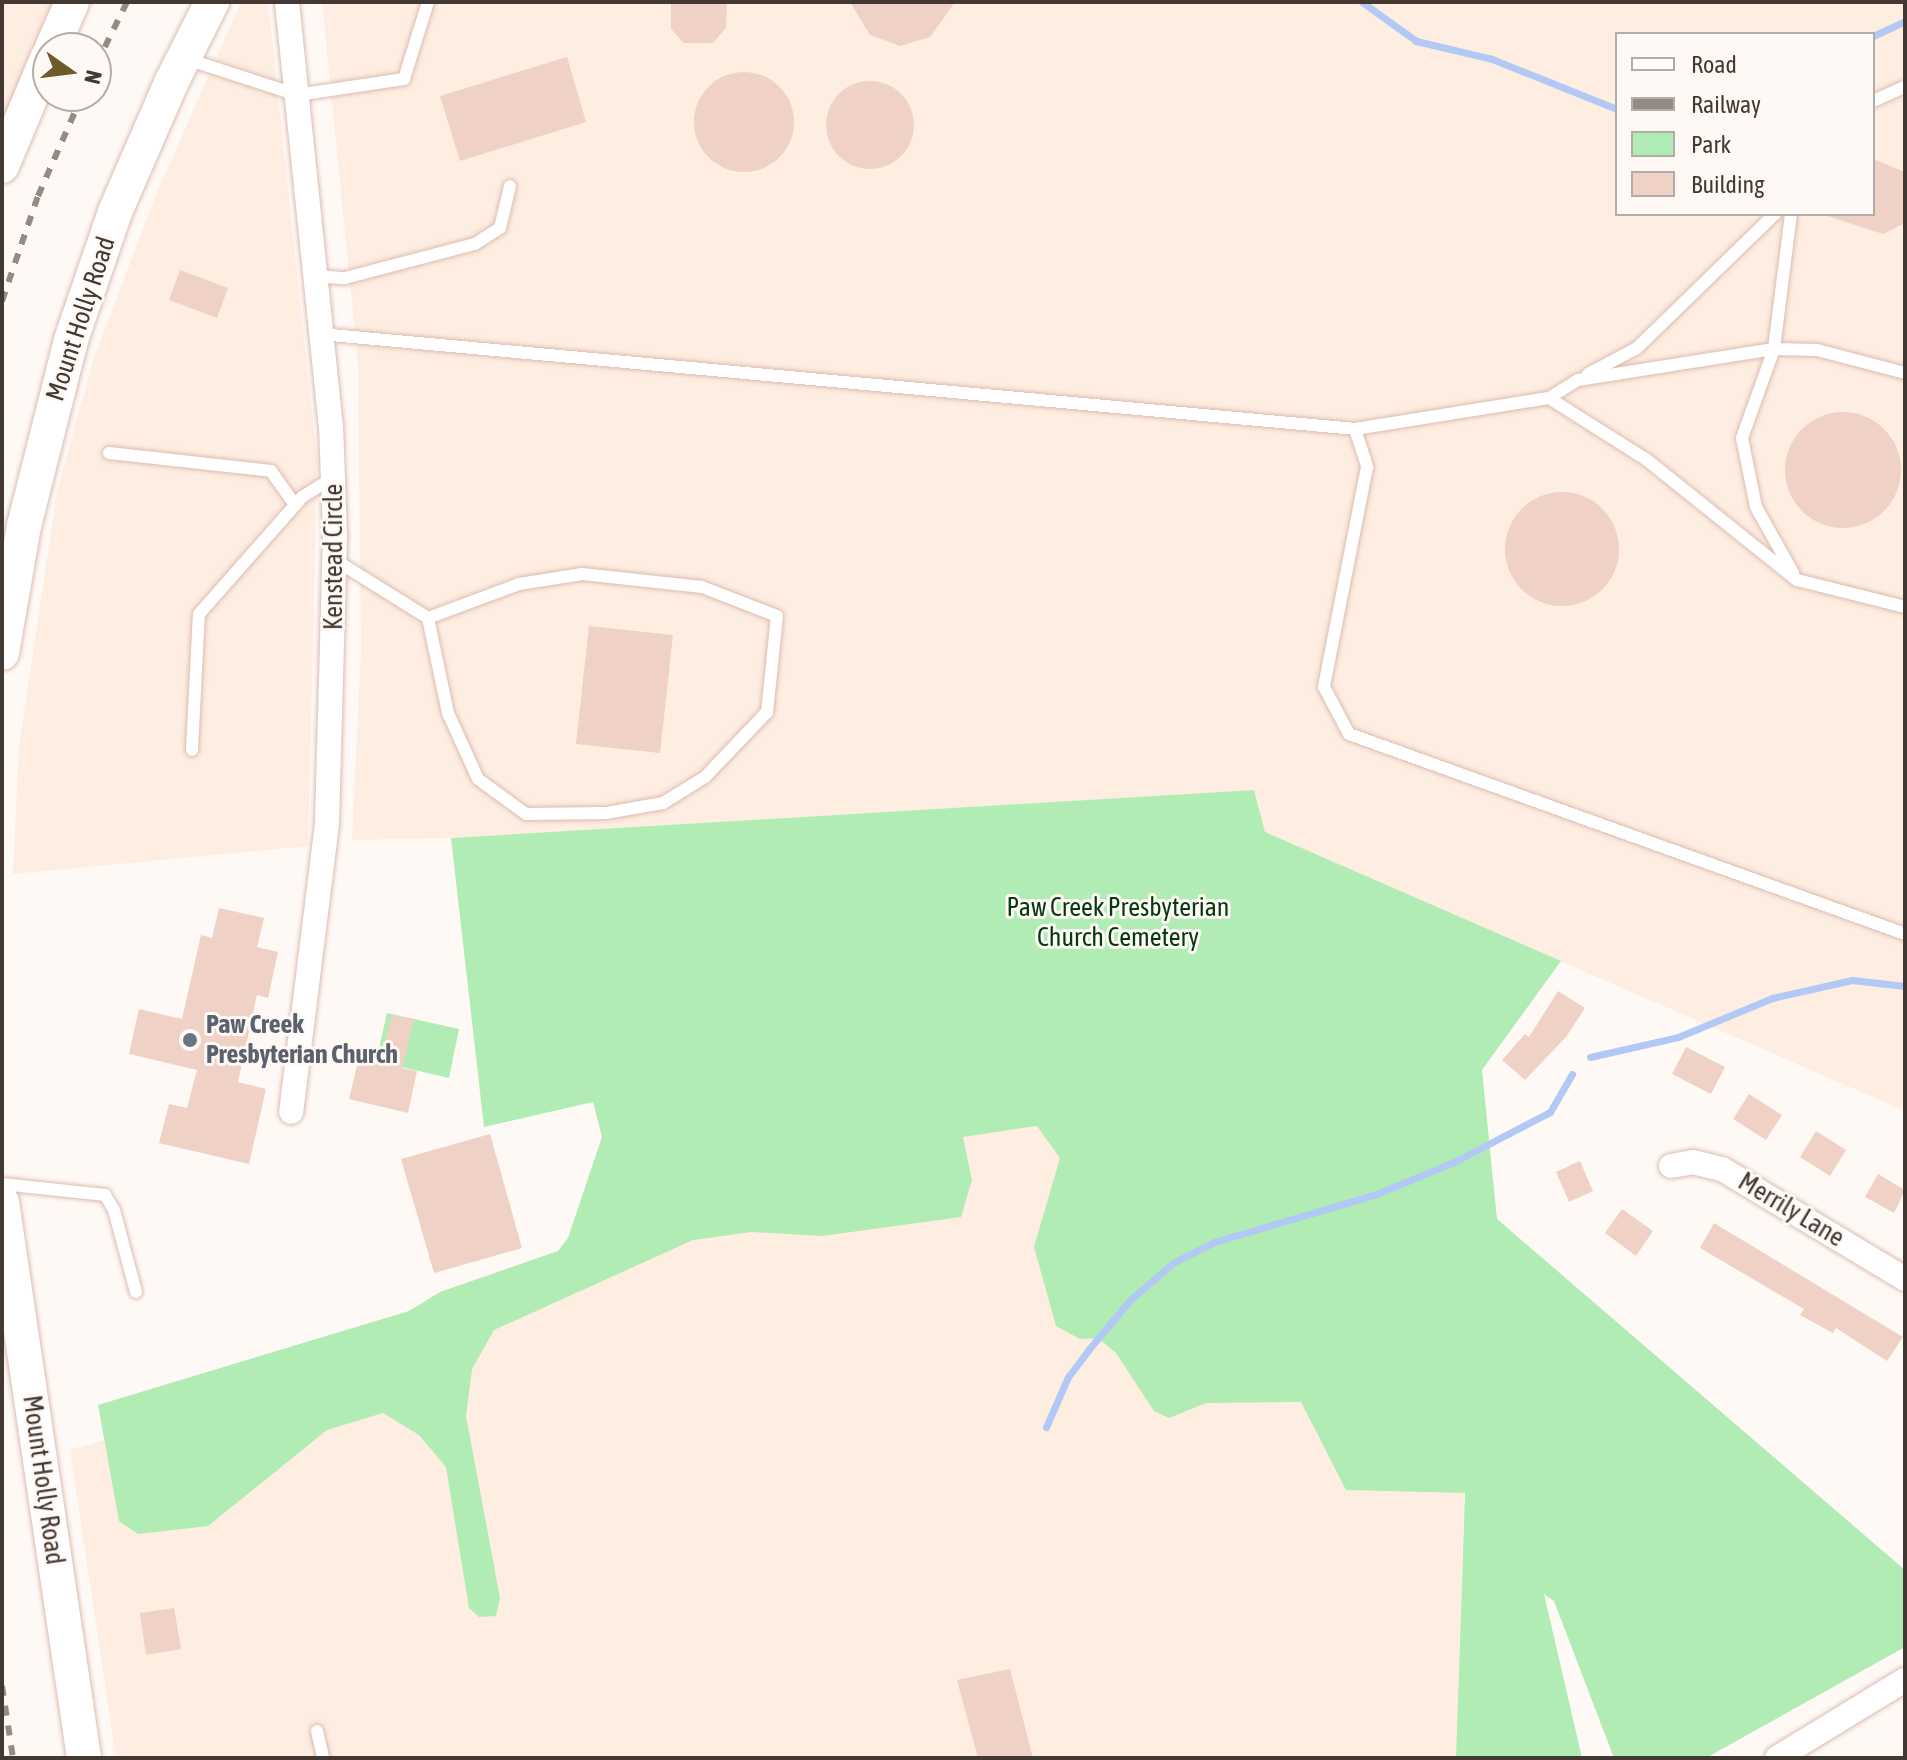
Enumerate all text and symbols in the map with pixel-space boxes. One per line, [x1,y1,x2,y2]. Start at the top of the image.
north arrow [32,32,112,112]
legend [1615,32,1875,216]
text: Road [1691,51,1737,78]
text: N [79,68,108,87]
text: Railway [1691,91,1761,118]
text: Park [1691,131,1731,158]
text: Building [1691,171,1764,198]
street label: Mount Holly Road [40,233,122,405]
street label: Kenstead Circle [318,484,350,630]
park label: Paw Creek Presbyterian Church Cemetery [1007,892,1229,954]
place label: Paw Creek Presbyterian Church [206,1009,398,1070]
marker: Paw Creek Presbyterian Church [181,1031,199,1049]
street label: Merrily Lane [1732,1166,1850,1254]
street label: Mount Holly Road [16,1393,70,1567]

